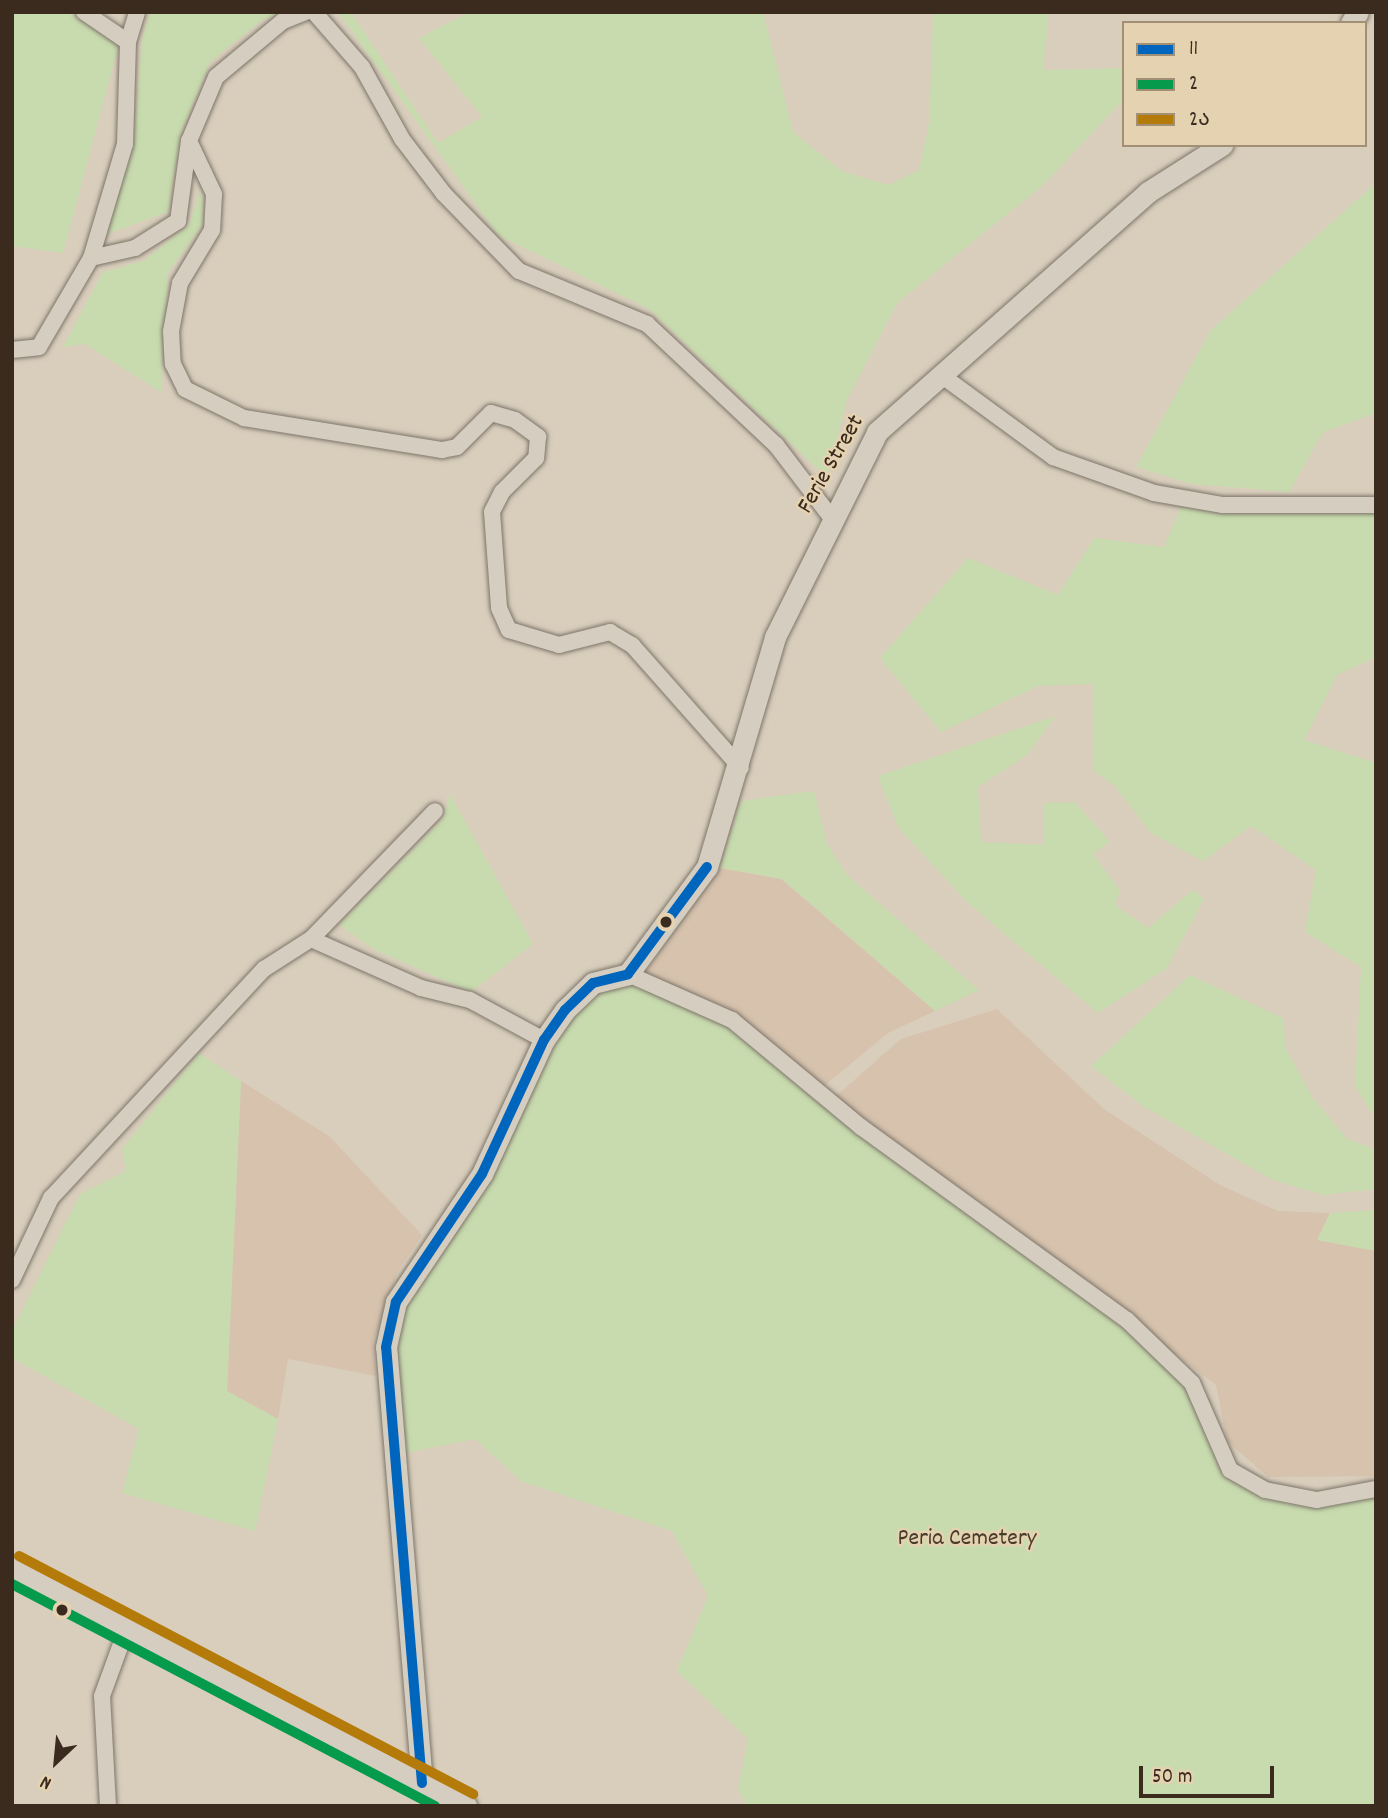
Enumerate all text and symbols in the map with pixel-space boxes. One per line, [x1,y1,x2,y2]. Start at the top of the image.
legend [1122,21,1367,147]
text: 11 [1189,35,1198,65]
text: 2 [1189,70,1198,100]
text: 2ა [1189,106,1210,136]
street label: Ferie Street [792,411,872,519]
unlabelled marker [659,915,673,929]
park label: Peria Cemetery [897,1526,1037,1554]
unlabelled marker [55,1603,69,1617]
north arrow [21,1727,91,1797]
scale bar [1143,1752,1278,1796]
text: 50 m [1152,1763,1192,1793]
text: N [36,1767,57,1796]

